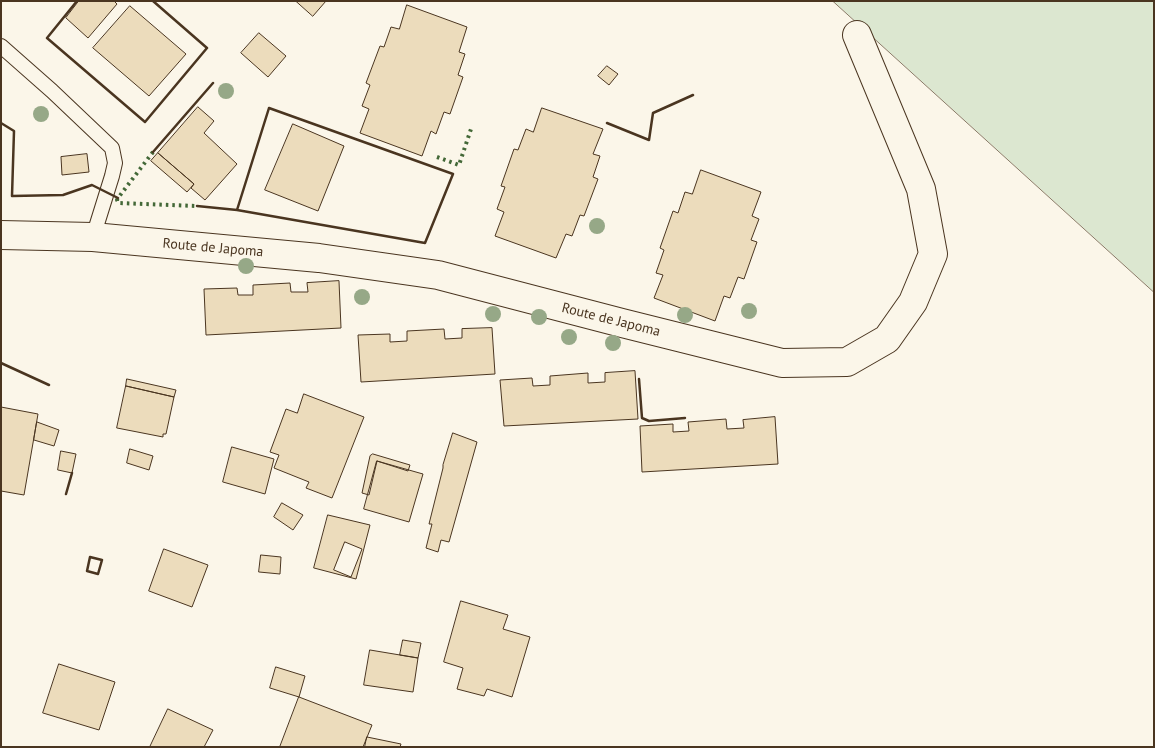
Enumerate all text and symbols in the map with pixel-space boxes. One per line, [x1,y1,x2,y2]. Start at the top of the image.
street label: Route de Japoma [162,235,264,261]
street label: Route de Japoma [560,300,662,340]

